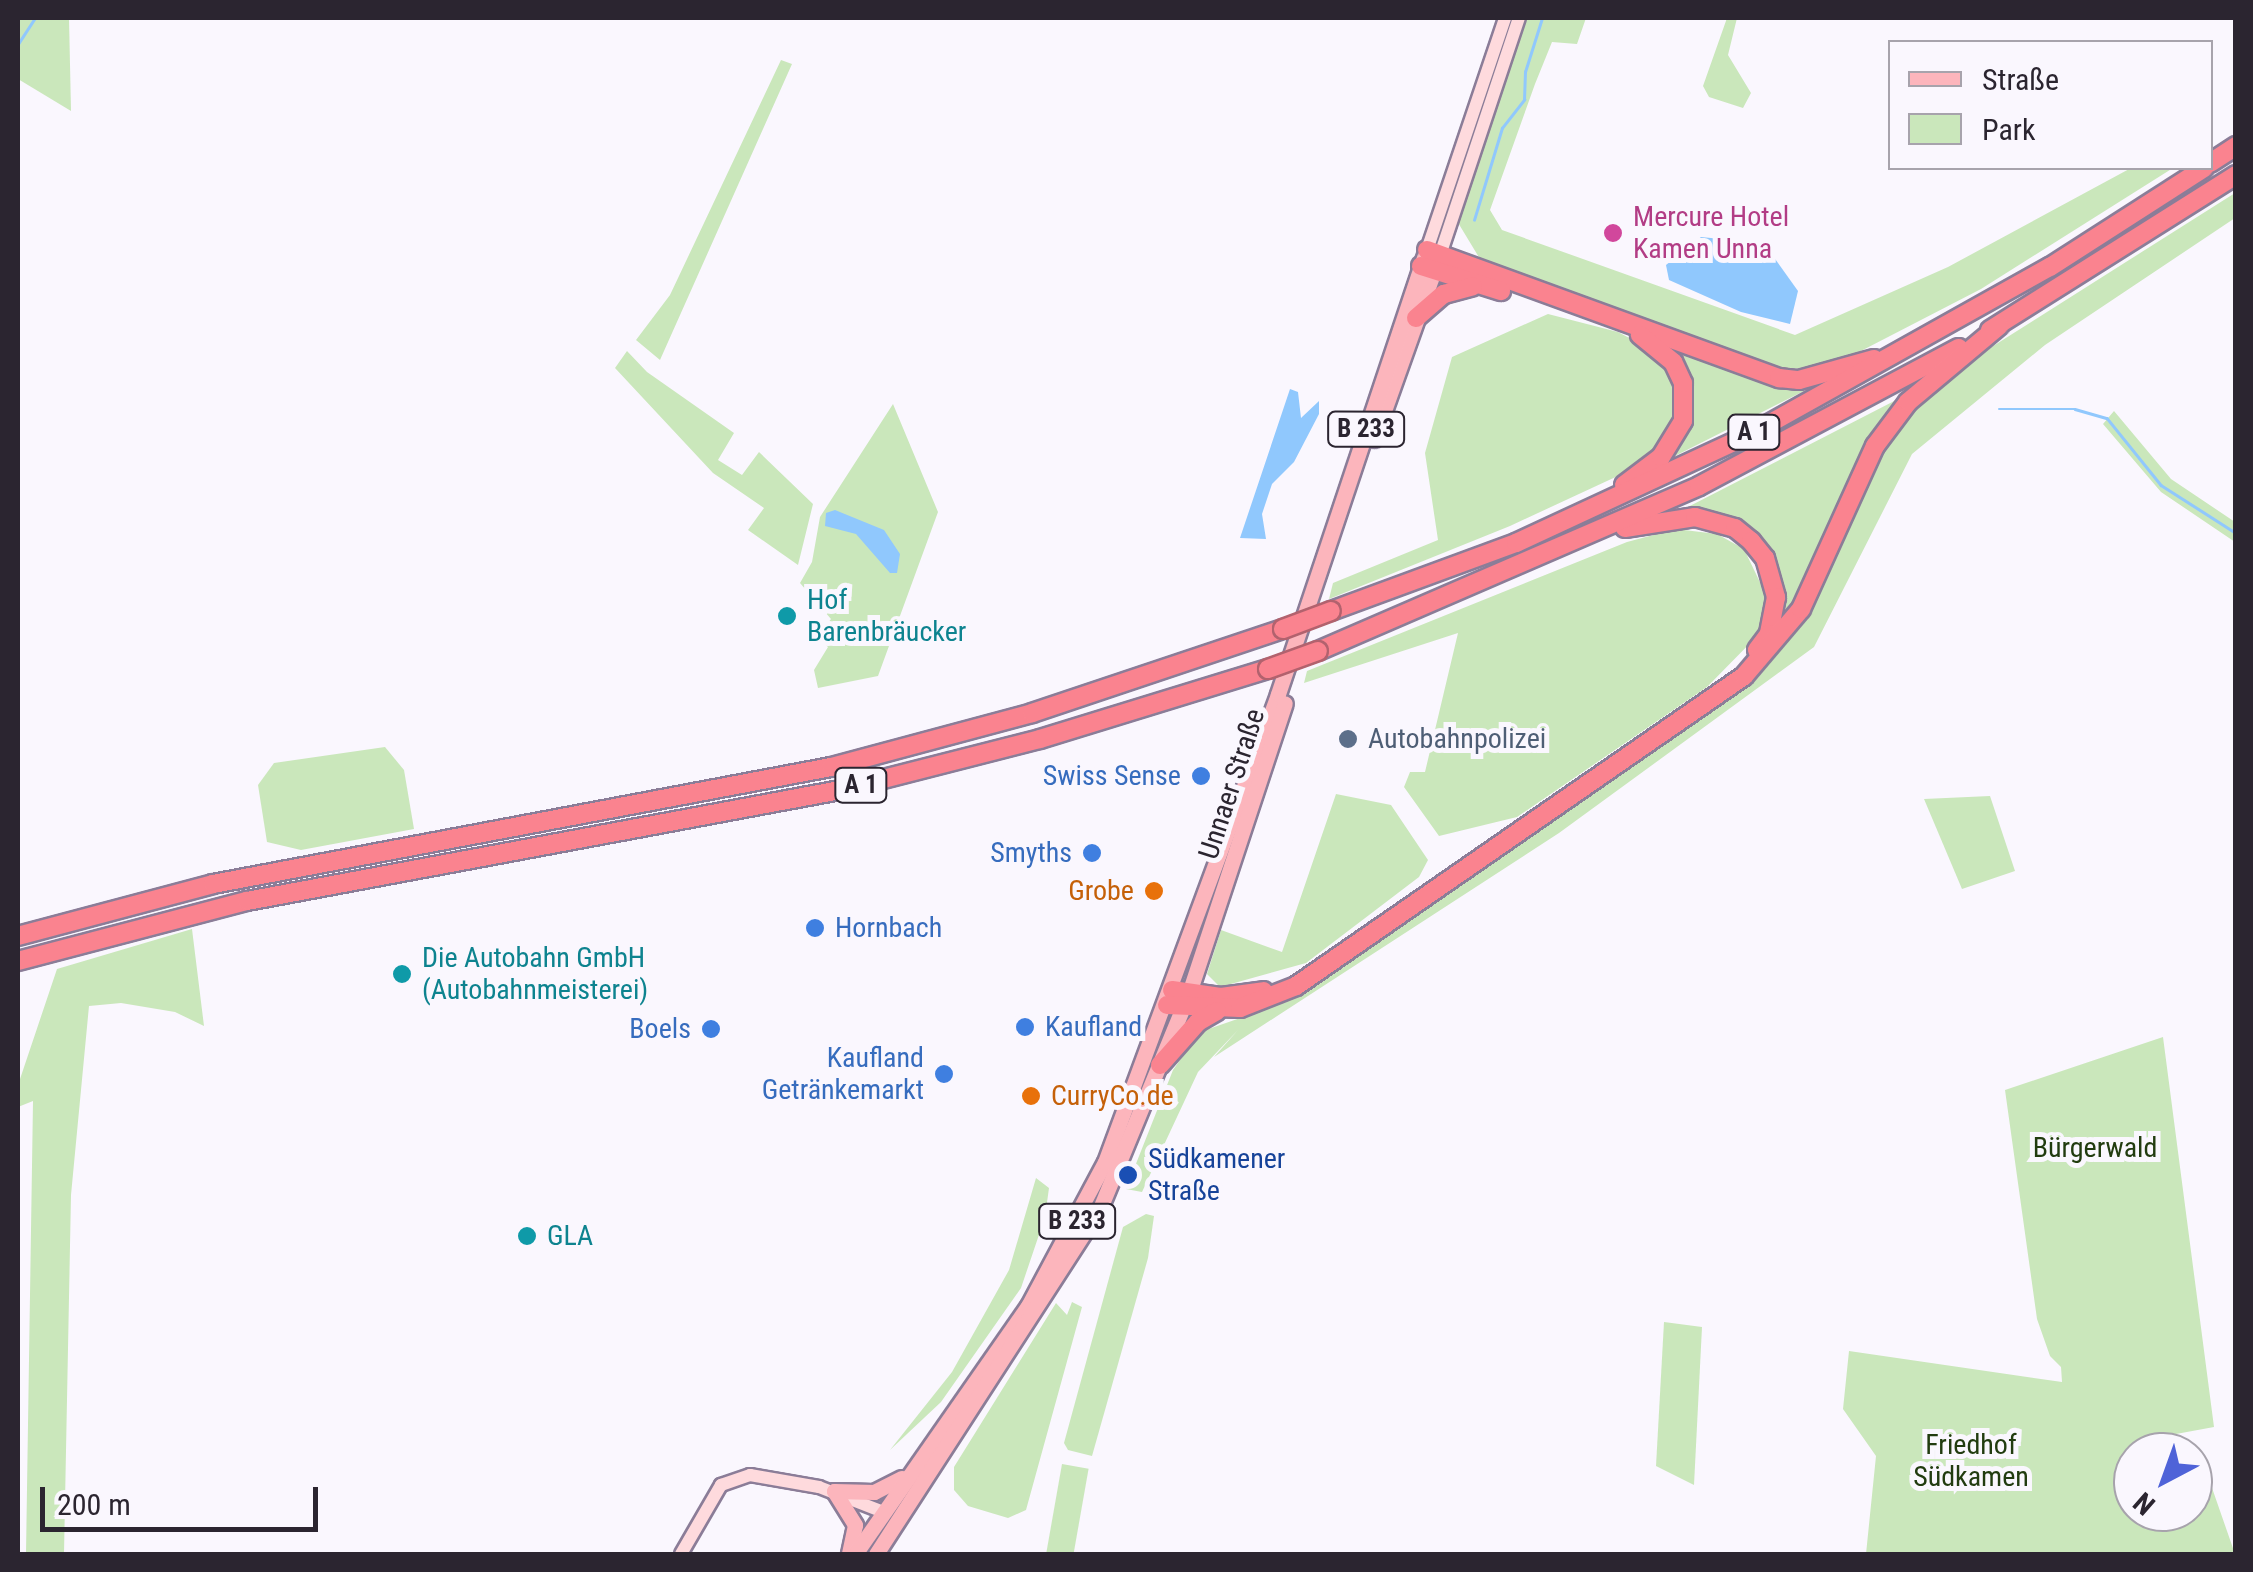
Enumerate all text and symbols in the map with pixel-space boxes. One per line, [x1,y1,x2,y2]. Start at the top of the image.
legend [1888,40,2213,170]
text: Straße [1982,62,2059,97]
text: Park [1982,112,2036,147]
place label: Mercure Hotel Kamen Unna [1633,200,1789,266]
marker: Mercure Hotel Kamen Unna [1602,222,1624,244]
road number: B 233 [1326,409,1406,449]
road number: A 1 [1726,412,1782,452]
place label: Hof Barenbräucker [807,583,966,649]
marker: Hof Barenbräucker [776,605,798,627]
street label: Unnaer Straße [1192,704,1272,864]
place label: Autobahnpolizei [1368,722,1546,756]
marker: Autobahnpolizei [1337,728,1359,750]
place label: Swiss Sense [1043,759,1181,793]
road number: A 1 [834,765,888,805]
marker: Swiss Sense [1190,765,1212,787]
place label: Smyths [990,836,1072,870]
marker: Smyths [1081,842,1103,864]
place label: Grobe [1068,874,1134,908]
marker: Grobe [1143,880,1165,902]
place label: Hornbach [835,911,942,945]
marker: Hornbach [804,917,826,939]
place label: Die Autobahn GmbH (Autobahnmeisterei) [422,941,648,1007]
marker: Die Autobahn GmbH (Autobahnmeisterei) [391,963,413,985]
place label: Kaufland [1045,1010,1142,1044]
place label: Boels [629,1012,691,1046]
marker: Kaufland [1014,1016,1036,1038]
marker: Boels [700,1018,722,1040]
place label: Kaufland Getränkemarkt [762,1041,924,1107]
marker: Kaufland Getränkemarkt [933,1063,955,1085]
place label: CurryCo.de [1051,1079,1174,1113]
marker: CurryCo.de [1020,1085,1042,1107]
park label: Bürgerwald [2033,1131,2157,1165]
place label: Südkamener Straße [1148,1142,1285,1208]
marker: Südkamener Straße [1117,1164,1139,1186]
road number: B 233 [1037,1201,1117,1241]
place label: GLA [547,1219,593,1253]
marker: GLA [516,1225,538,1247]
park label: Friedhof Südkamen [1913,1428,2029,1494]
north arrow [2113,1432,2213,1532]
scale bar [45,1467,322,1529]
text: N [2127,1485,2162,1522]
text: 200 m [57,1487,131,1522]

